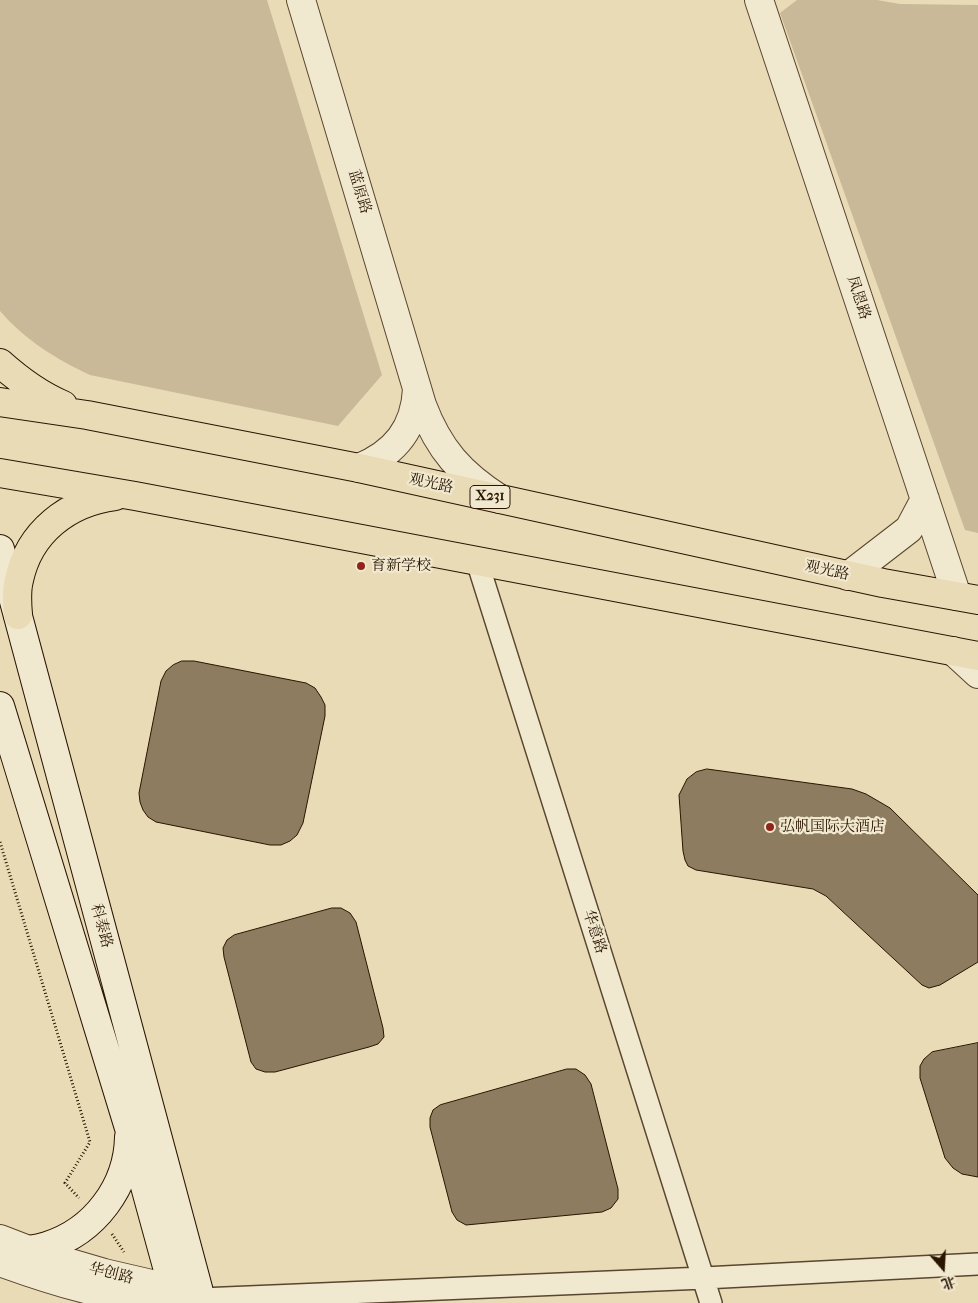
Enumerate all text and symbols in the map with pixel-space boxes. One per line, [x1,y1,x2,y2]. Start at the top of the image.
street label: 蓝原路 [344,168,374,216]
street label: 凤恩路 [842,274,874,322]
street label: 观光路 [407,471,455,497]
road number: X231 [470,486,510,508]
place label: 育新学校 [371,557,431,575]
street label: 观光路 [803,558,851,584]
marker: 育新学校 [355,560,367,572]
place label: 弘帆国际大酒店 [780,818,885,836]
marker: 弘帆国际大酒店 [764,821,776,833]
street label: 科泰路 [86,902,116,950]
street label: 华意路 [578,908,610,956]
north arrow [918,1243,968,1293]
street label: 华创路 [87,1260,135,1288]
text: 北 [939,1272,957,1293]

